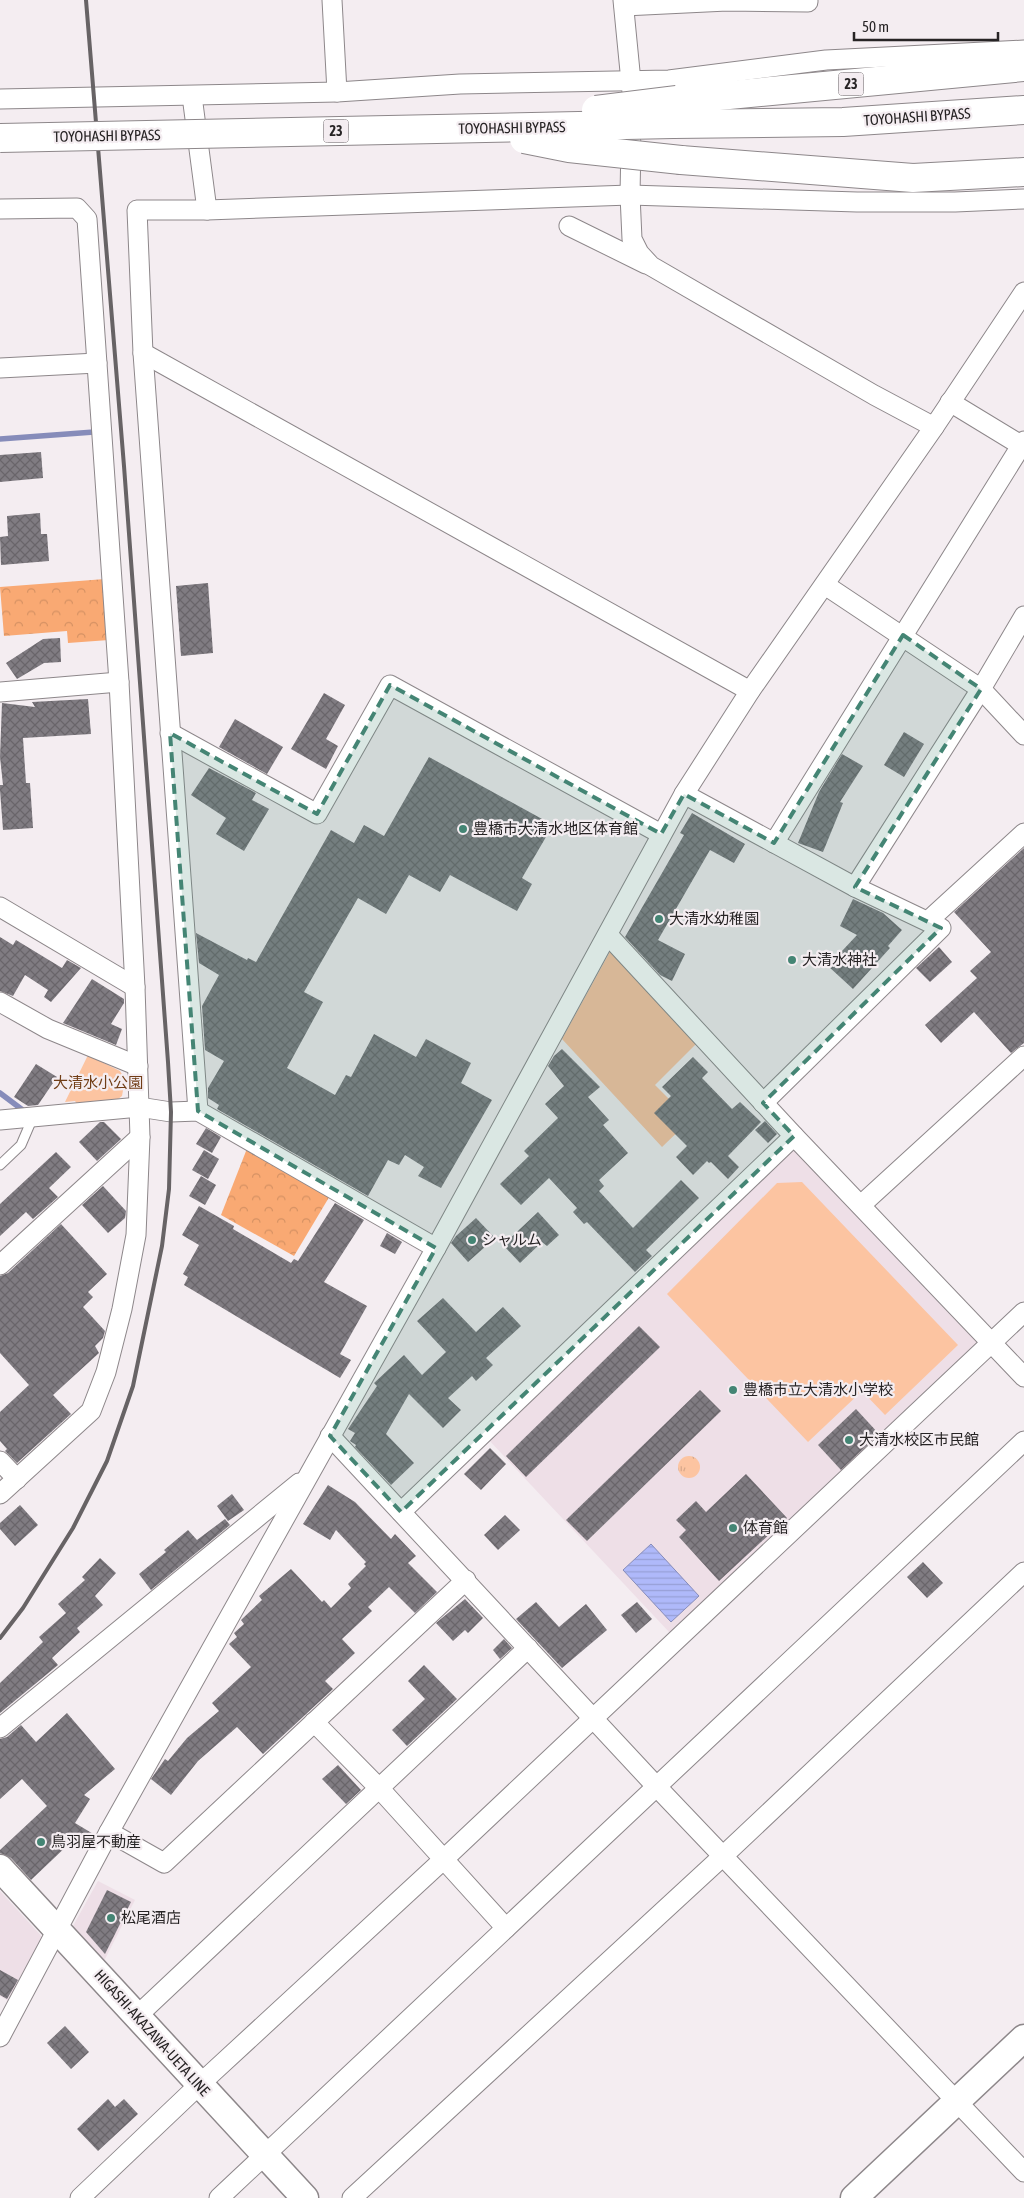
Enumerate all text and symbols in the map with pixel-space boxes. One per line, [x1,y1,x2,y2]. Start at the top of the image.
scale bar [854,10,998,42]
text: 50 m [862,18,889,35]
road number: 23 [838,72,864,96]
street label: TOYOHASHI BYPASS [863,104,971,129]
street label: TOYOHASHI BYPASS [458,118,566,137]
road number: 23 [324,120,348,142]
street label: TOYOHASHI BYPASS [53,126,161,145]
place label: 豊橋市大清水地区体育館 [473,820,638,837]
marker: 豊橋市大清水地区体育館 [457,823,469,835]
place label: 大清水幼稚園 [669,910,759,927]
marker: 大清水幼稚園 [653,913,665,925]
place label: 大清水神社 [802,951,877,968]
marker: 大清水神社 [786,954,798,966]
park label: 大清水小公園 [53,1074,143,1091]
place label: シャルム [482,1231,542,1248]
marker: シャルム [466,1234,478,1246]
place label: 豊橋市立大清水小学校 [743,1381,893,1398]
marker: 豊橋市立大清水小学校 [727,1384,739,1396]
place label: 大清水校区市民館 [859,1431,979,1448]
marker: 大清水校区市民館 [843,1434,855,1446]
place label: 体育館 [743,1519,788,1536]
marker: 体育館 [727,1522,739,1534]
place label: 鳥羽屋不動産 [51,1833,141,1850]
marker: 鳥羽屋不動産 [35,1836,47,1848]
place label: 松尾酒店 [121,1909,181,1926]
marker: 松尾酒店 [105,1912,117,1924]
street label: HIGASHI-AKAZAWA-UETA LINE [91,1966,214,2100]

